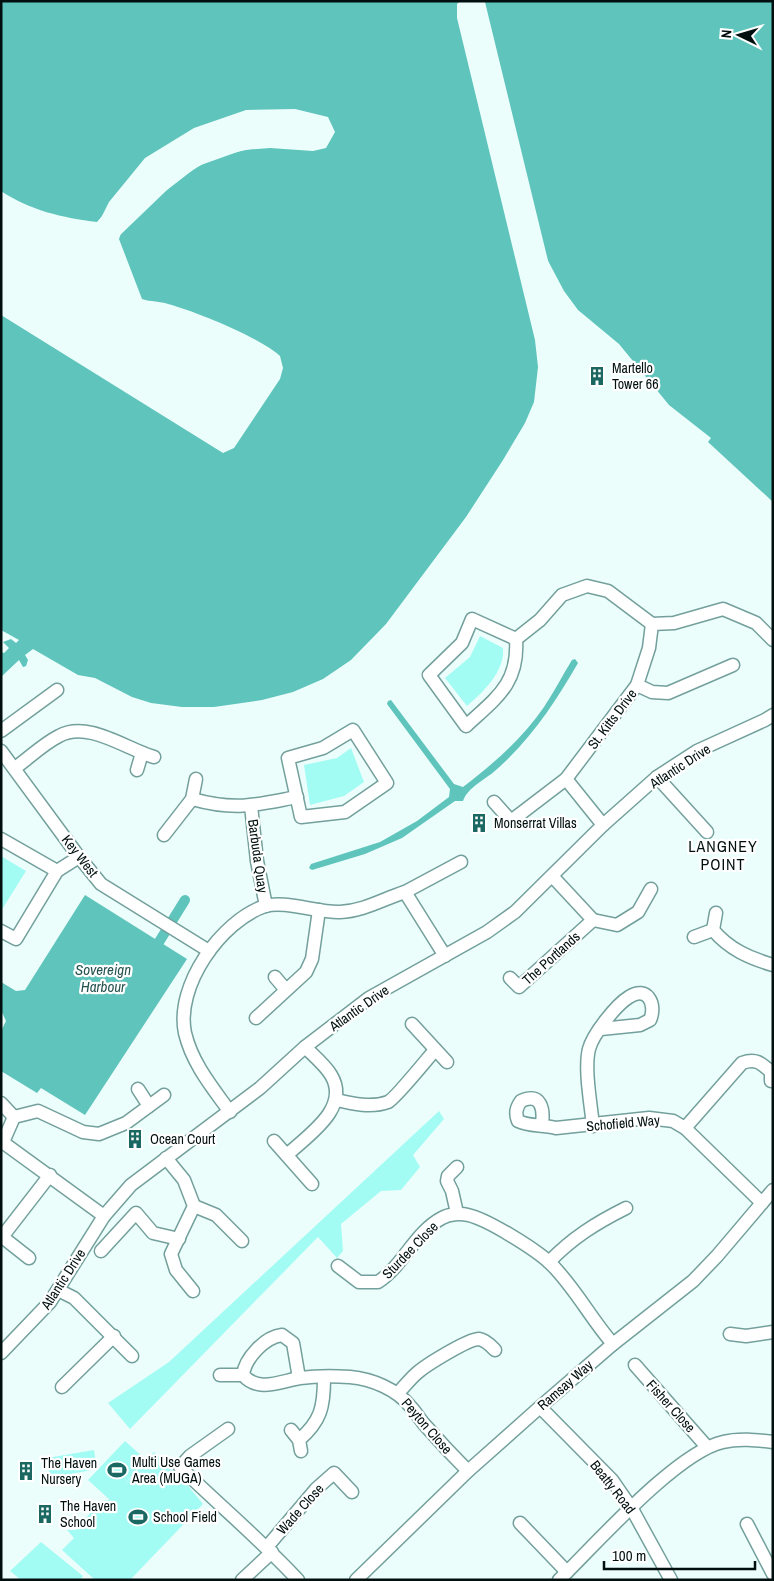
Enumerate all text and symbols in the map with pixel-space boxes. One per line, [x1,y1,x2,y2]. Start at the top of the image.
north arrow [714,10,764,60]
text: N [717,29,735,39]
place label: Martello Tower 66 [612,359,659,393]
building icon: Martello Tower 66 [586,365,608,387]
street label: St. Kitts Drive [583,685,641,753]
street label: Atlantic Drive [645,740,714,793]
building icon: Monserrat Villas [468,812,490,834]
place label: Monserrat Villas [494,814,577,832]
street label: Barbuda Quay [244,818,272,894]
street label: Key West [58,831,102,881]
district label: LANGNEY POINT [688,835,758,875]
street label: The Portlands [518,927,584,989]
water label: Sovereign Harbour [75,959,131,997]
street label: Atlantic Drive [325,981,392,1036]
street label: Schofield Way [586,1111,661,1135]
building icon: Ocean Court [124,1128,146,1150]
place label: Ocean Court [150,1130,215,1148]
street label: Sturdee Close [378,1218,442,1282]
street label: Atlantic Drive [36,1245,89,1314]
street label: Ramsay Way [533,1356,597,1414]
street label: Fisher Close [643,1376,699,1436]
street label: Peyton Close [398,1394,456,1458]
place label: Multi Use Games Area (MUGA) [131,1453,221,1487]
place label: The Haven Nursery [41,1454,97,1488]
street label: Beatty Road [586,1457,640,1517]
sports icon: Multi Use Games Area (MUGA) [106,1459,128,1481]
building icon: The Haven Nursery [15,1460,37,1482]
street label: Wade Close [273,1480,327,1538]
place label: The Haven School [60,1497,116,1531]
building icon: The Haven School [34,1503,56,1525]
sports icon: School Field [127,1506,149,1528]
place label: School Field [153,1508,217,1526]
scale bar [604,1538,755,1570]
text: 100 m [612,1545,646,1566]

